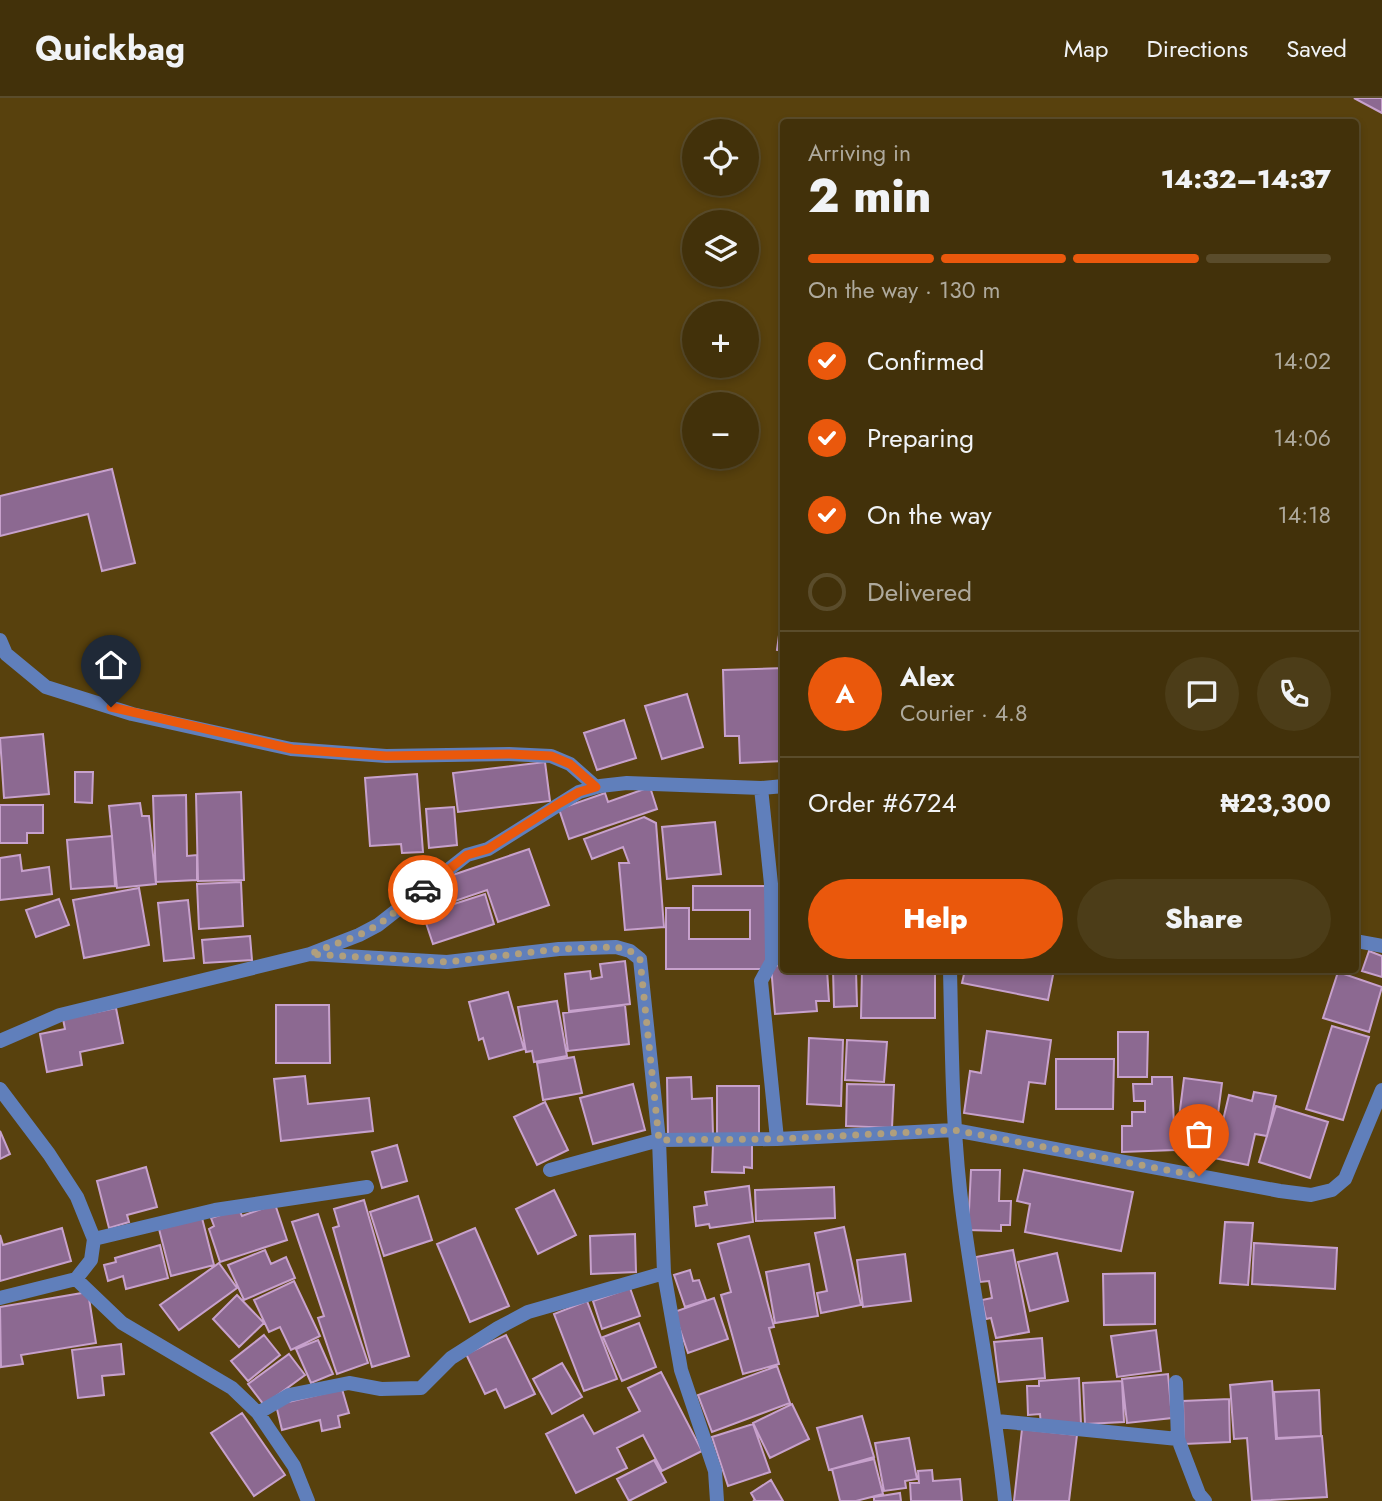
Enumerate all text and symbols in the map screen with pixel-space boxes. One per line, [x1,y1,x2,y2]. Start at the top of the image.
text: Quickbag [35,25,185,72]
text: Map [1064,31,1109,66]
text: Directions [1147,31,1248,66]
text: Saved [1286,31,1347,66]
map controls [682,119,759,469]
button: locate [682,119,759,196]
text: Arriving in [808,136,911,170]
text: 14:32–14:37 [1161,160,1331,198]
text: 2 min [808,163,932,229]
button: layers [682,210,759,287]
text: On the way · 130 m [808,273,1000,307]
button: + [682,301,759,378]
icon: check [808,342,846,380]
text: Confirmed [867,342,984,380]
text: 14:02 [1273,344,1331,378]
button: − [682,392,759,469]
icon: check [808,419,846,457]
text: Preparing [867,419,974,457]
text: 14:06 [1273,421,1331,455]
icon: check [808,496,846,534]
text: On the way [867,496,992,534]
text: 14:18 [1277,498,1331,532]
text: Delivered [867,573,972,611]
pin [81,635,141,707]
icon: home [92,646,130,684]
button: chat [1165,657,1239,731]
button: phone [1257,657,1331,731]
text: Alex [900,658,954,696]
text: A [835,675,855,713]
text: Courier · 4.8 [900,696,1028,730]
text: Order #6724 [808,784,957,822]
text: ₦23,300 [1220,784,1331,822]
courier [388,855,458,925]
icon: car [404,871,442,909]
button: Help [808,879,1063,959]
button: Share [1077,879,1331,959]
pin [1169,1104,1229,1176]
icon: bag [1180,1115,1218,1153]

